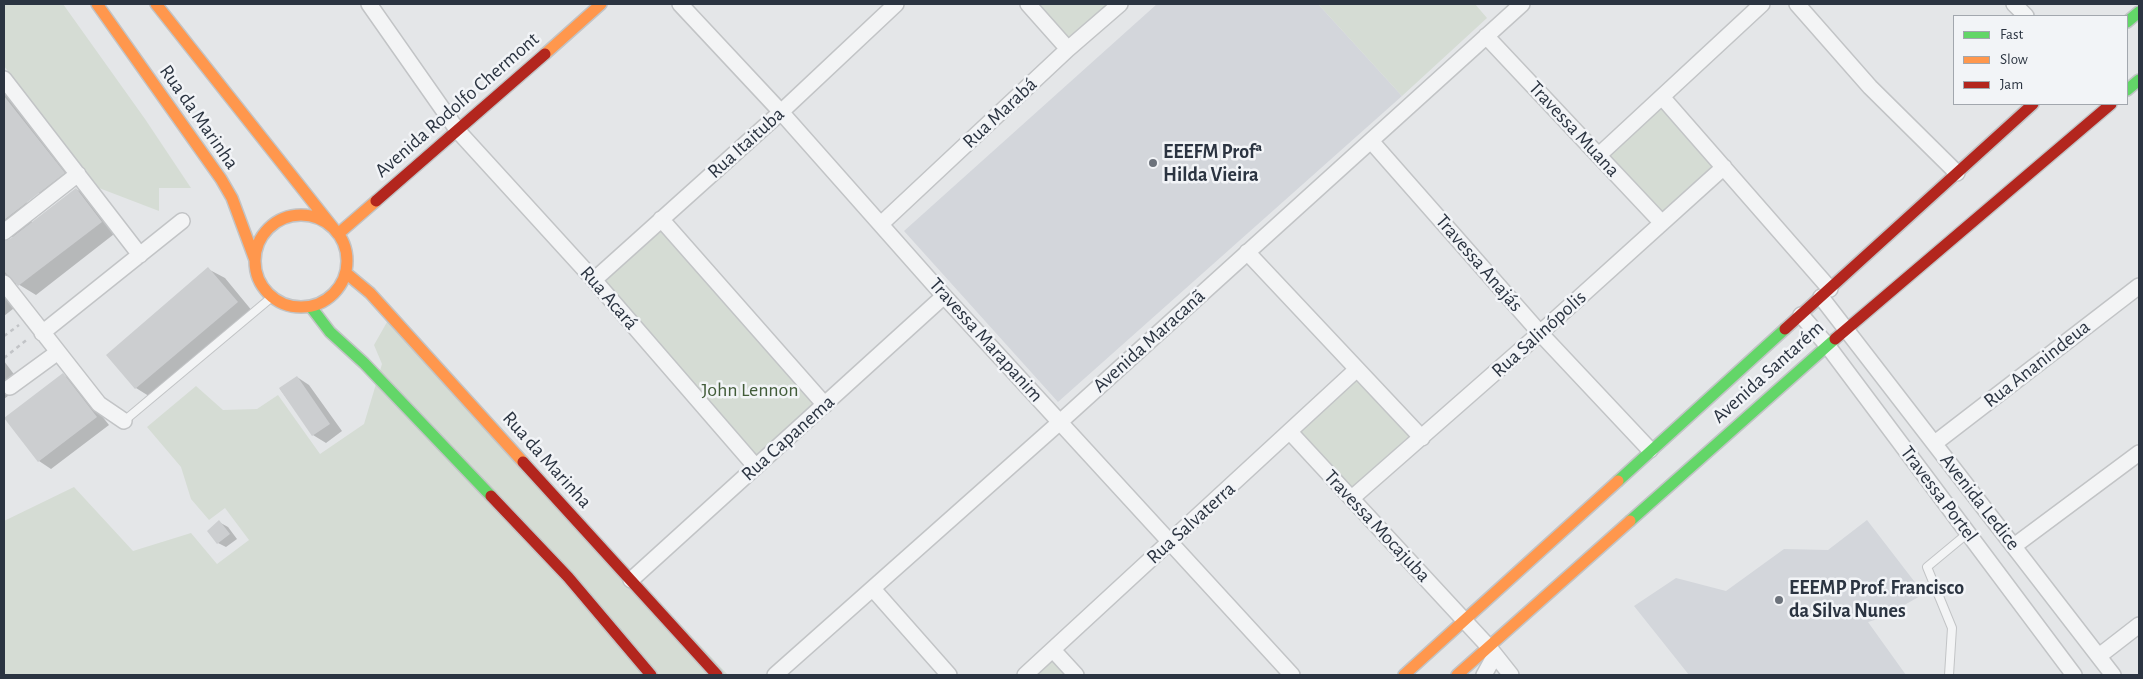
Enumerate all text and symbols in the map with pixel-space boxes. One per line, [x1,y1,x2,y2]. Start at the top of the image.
legend [1953,15,2128,105]
street label: Avenida Rodolfo Chermont [370,27,544,183]
text: Fast [2000,27,2023,42]
text: Slow [2000,52,2028,67]
street label: Rua da Marinha [154,60,244,174]
street label: Rua Marabá [958,72,1042,154]
street label: Travessa Muana [1523,76,1625,182]
text: Jam [2000,77,2023,92]
street label: Rua Itaituba [703,102,789,184]
place label: EEEFM Profª Hilda Vieira [1163,140,1262,187]
marker: EEEFM Profª Hilda Vieira [1147,157,1159,169]
street label: Travessa Anajás [1430,209,1528,317]
street label: Rua Acará [575,261,643,335]
street label: Travessa Marapanim [924,273,1048,407]
street label: Avenida Maracanã [1088,284,1210,398]
street label: Rua Salinópolis [1487,285,1591,383]
street label: Rua Ananindeua [1979,315,2095,413]
street label: Avenida Santarém [1707,316,1829,428]
park label: John Lennon [701,378,799,402]
street label: Rua Capanema [736,390,840,486]
street label: Rua da Marinha [497,407,597,513]
street label: Travessa Portel [1895,441,1983,547]
street label: Avenida Ledice [1935,449,2025,555]
street label: Travessa Mocajuba [1319,465,1435,587]
street label: Rua Salvaterra [1142,477,1240,569]
place label: EEEMP Prof. Francisco da Silva Nunes [1789,576,1964,623]
marker: EEEMP Prof. Francisco da Silva Nunes [1773,594,1785,606]

